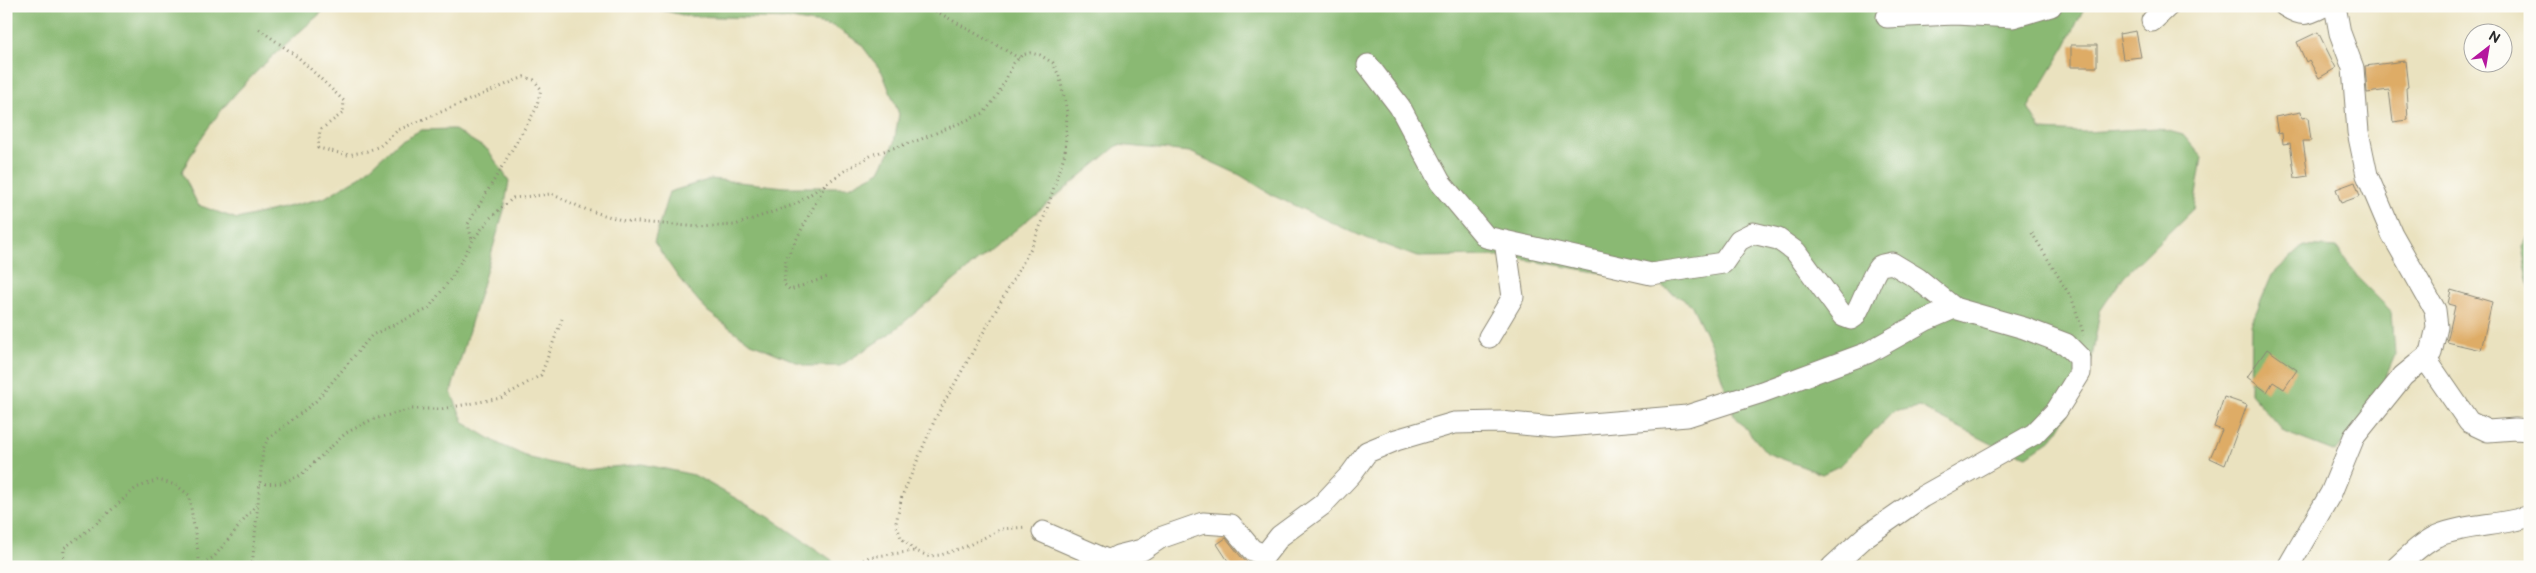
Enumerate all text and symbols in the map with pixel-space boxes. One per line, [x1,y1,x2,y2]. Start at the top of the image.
north arrow [2464,22,2514,72]
text: N [2486,27,2503,47]

